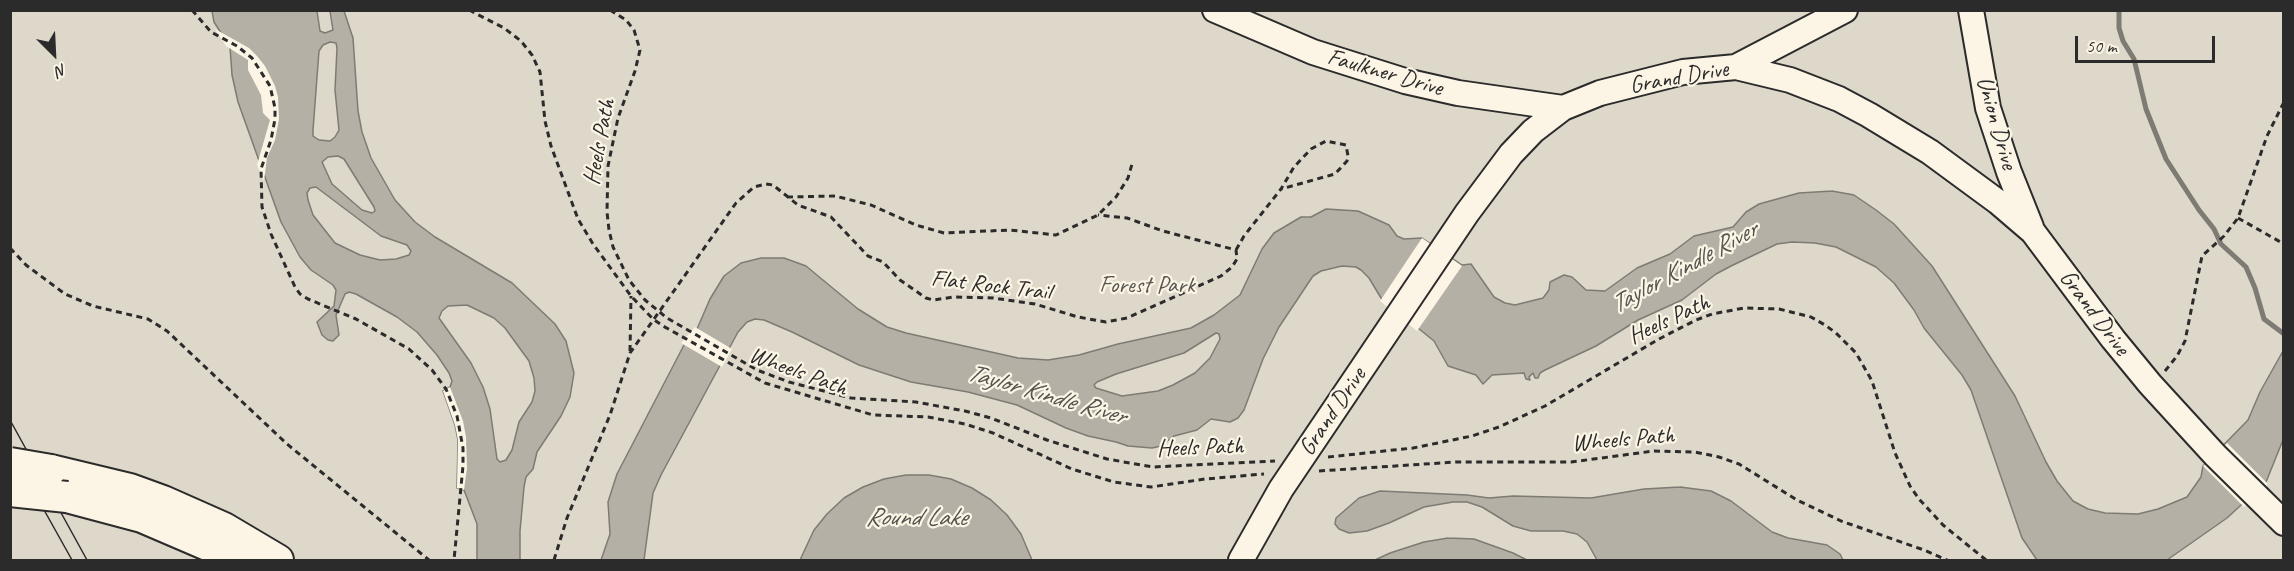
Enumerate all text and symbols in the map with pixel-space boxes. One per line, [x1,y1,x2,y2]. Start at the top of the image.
north arrow [24,24,84,84]
scale bar [2078,24,2218,62]
text: 50 m [2086,35,2117,57]
street label: Faulkner Drive [1324,43,1446,103]
street label: Grand Drive [1627,55,1731,101]
text: N [53,59,70,82]
street label: Union Drive [1969,73,2023,173]
street label: Heels Path [578,97,622,187]
water label: Taylor Kindle River [1605,215,1763,321]
street label: Flat Rock Trail [929,264,1053,308]
street label: Grand Drive [2052,264,2136,362]
park label: Forest Park [1099,272,1195,300]
street label: Heels Path [1624,289,1714,351]
street label: Wheels Path [745,341,851,403]
water label: Taylor Kindle River [963,358,1129,432]
street label: Grand Drive [1293,363,1373,461]
street label: Wheels Path [1571,421,1675,459]
street label: Heels Path [1156,432,1244,464]
water label: Round Lake [865,502,967,534]

